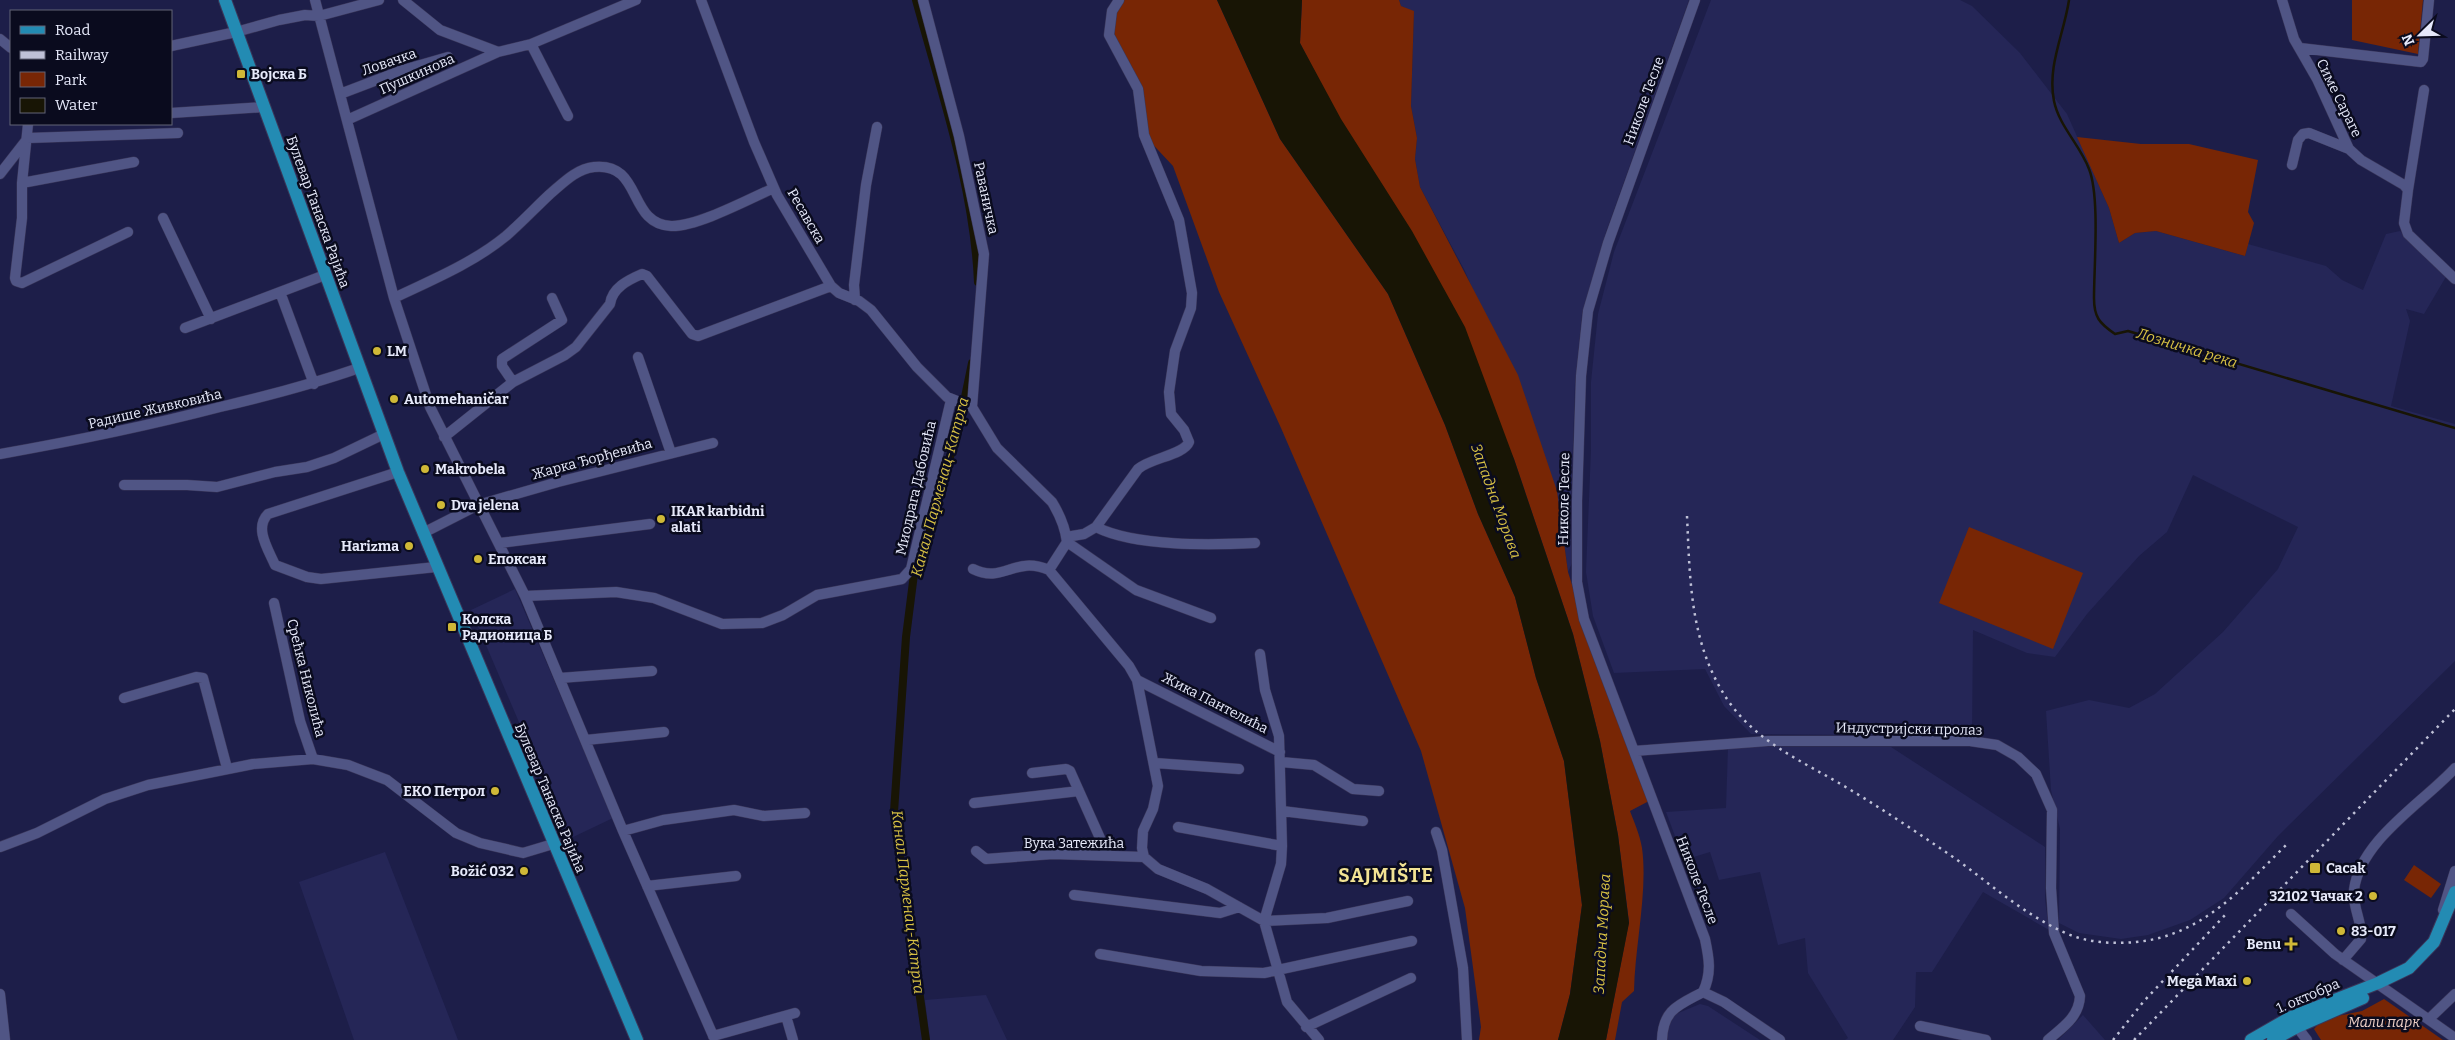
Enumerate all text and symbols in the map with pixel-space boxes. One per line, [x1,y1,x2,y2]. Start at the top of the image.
legend [10,10,172,125]
north arrow [2395,10,2445,60]
text: Road [55,21,90,39]
text: N [2398,31,2418,48]
street label: Ловачка [359,45,419,79]
text: Railway [55,46,109,64]
street label: Пушкинова [377,50,457,98]
street label: Николе Тесле [1620,54,1668,148]
street label: Симе Сараге [2313,56,2365,140]
place label: Војска Б [251,66,307,83]
marker: Војска Б [235,68,247,80]
text: Park [55,71,87,89]
text: Water [55,96,98,114]
street label: Булевар Танаска Рајића [283,134,354,291]
street label: Раваничка [970,160,1002,236]
street label: Ресавска [783,185,829,247]
water label: Лозничка река [2134,324,2239,372]
place label: LM [387,343,407,360]
marker: LM [371,345,383,357]
street label: Радише Живковића [87,385,224,433]
place label: Automehaničar [404,391,509,408]
marker: Automehaničar [388,393,400,405]
water label: Канал Парменац-Катрга [907,395,973,579]
street label: Миодрага Дабовића [892,419,940,557]
street label: Жарка Ђорђевића [530,435,654,483]
water label: Западна Морава [1467,441,1525,561]
street label: Николе Тесле [1555,452,1573,546]
place label: Makrobela [435,461,506,478]
marker: Makrobela [419,463,431,475]
place label: Dva jelena [451,497,519,514]
marker: Dva jelena [435,499,447,511]
place label: IKAR karbidni alati [671,503,765,536]
marker: IKAR karbidni alati [655,513,667,525]
place label: Harizma [341,538,399,555]
marker: Harizma [403,540,415,552]
place label: Епоксан [488,551,546,568]
marker: Епоксан [472,553,484,565]
place label: Колска Радионица Б [462,611,553,644]
street label: Срећка Николића [283,617,329,739]
marker: Колска Радионица Б [446,621,458,633]
street label: Жика Пантелића [1159,669,1271,737]
street label: Индустријски пролаз [1835,719,1983,739]
street label: Булевар Танаска Рајића [511,721,589,876]
place label: ЕКО Петрол [403,783,485,800]
marker: ЕКО Петрол [489,785,501,797]
water label: Канал Парменац-Катрга [888,809,928,995]
street label: Николе Тесле [1672,833,1722,927]
street label: Вука Затежића [1024,835,1125,852]
place label: Cacak [2326,860,2366,877]
marker: Cacak [2308,861,2322,875]
district label: SAJMIŠTE [1338,862,1434,887]
place label: Božić 032 [451,863,514,880]
marker: Božić 032 [518,865,530,877]
water label: Западна Морава [1590,873,1614,995]
place label: 32102 Чачак 2 [2269,888,2363,905]
marker: 32102 Чачак 2 [2367,890,2379,902]
place label: 83-017 [2351,923,2396,940]
marker: 83-017 [2335,925,2347,937]
place label: Benu [2246,936,2281,953]
marker: Benu [2285,938,2297,950]
place label: Mega Maxi [2167,973,2238,990]
marker: Mega Maxi [2241,975,2253,987]
street label: 1. октобра [2274,975,2342,1017]
park label: Мали парк [2348,1014,2420,1031]

